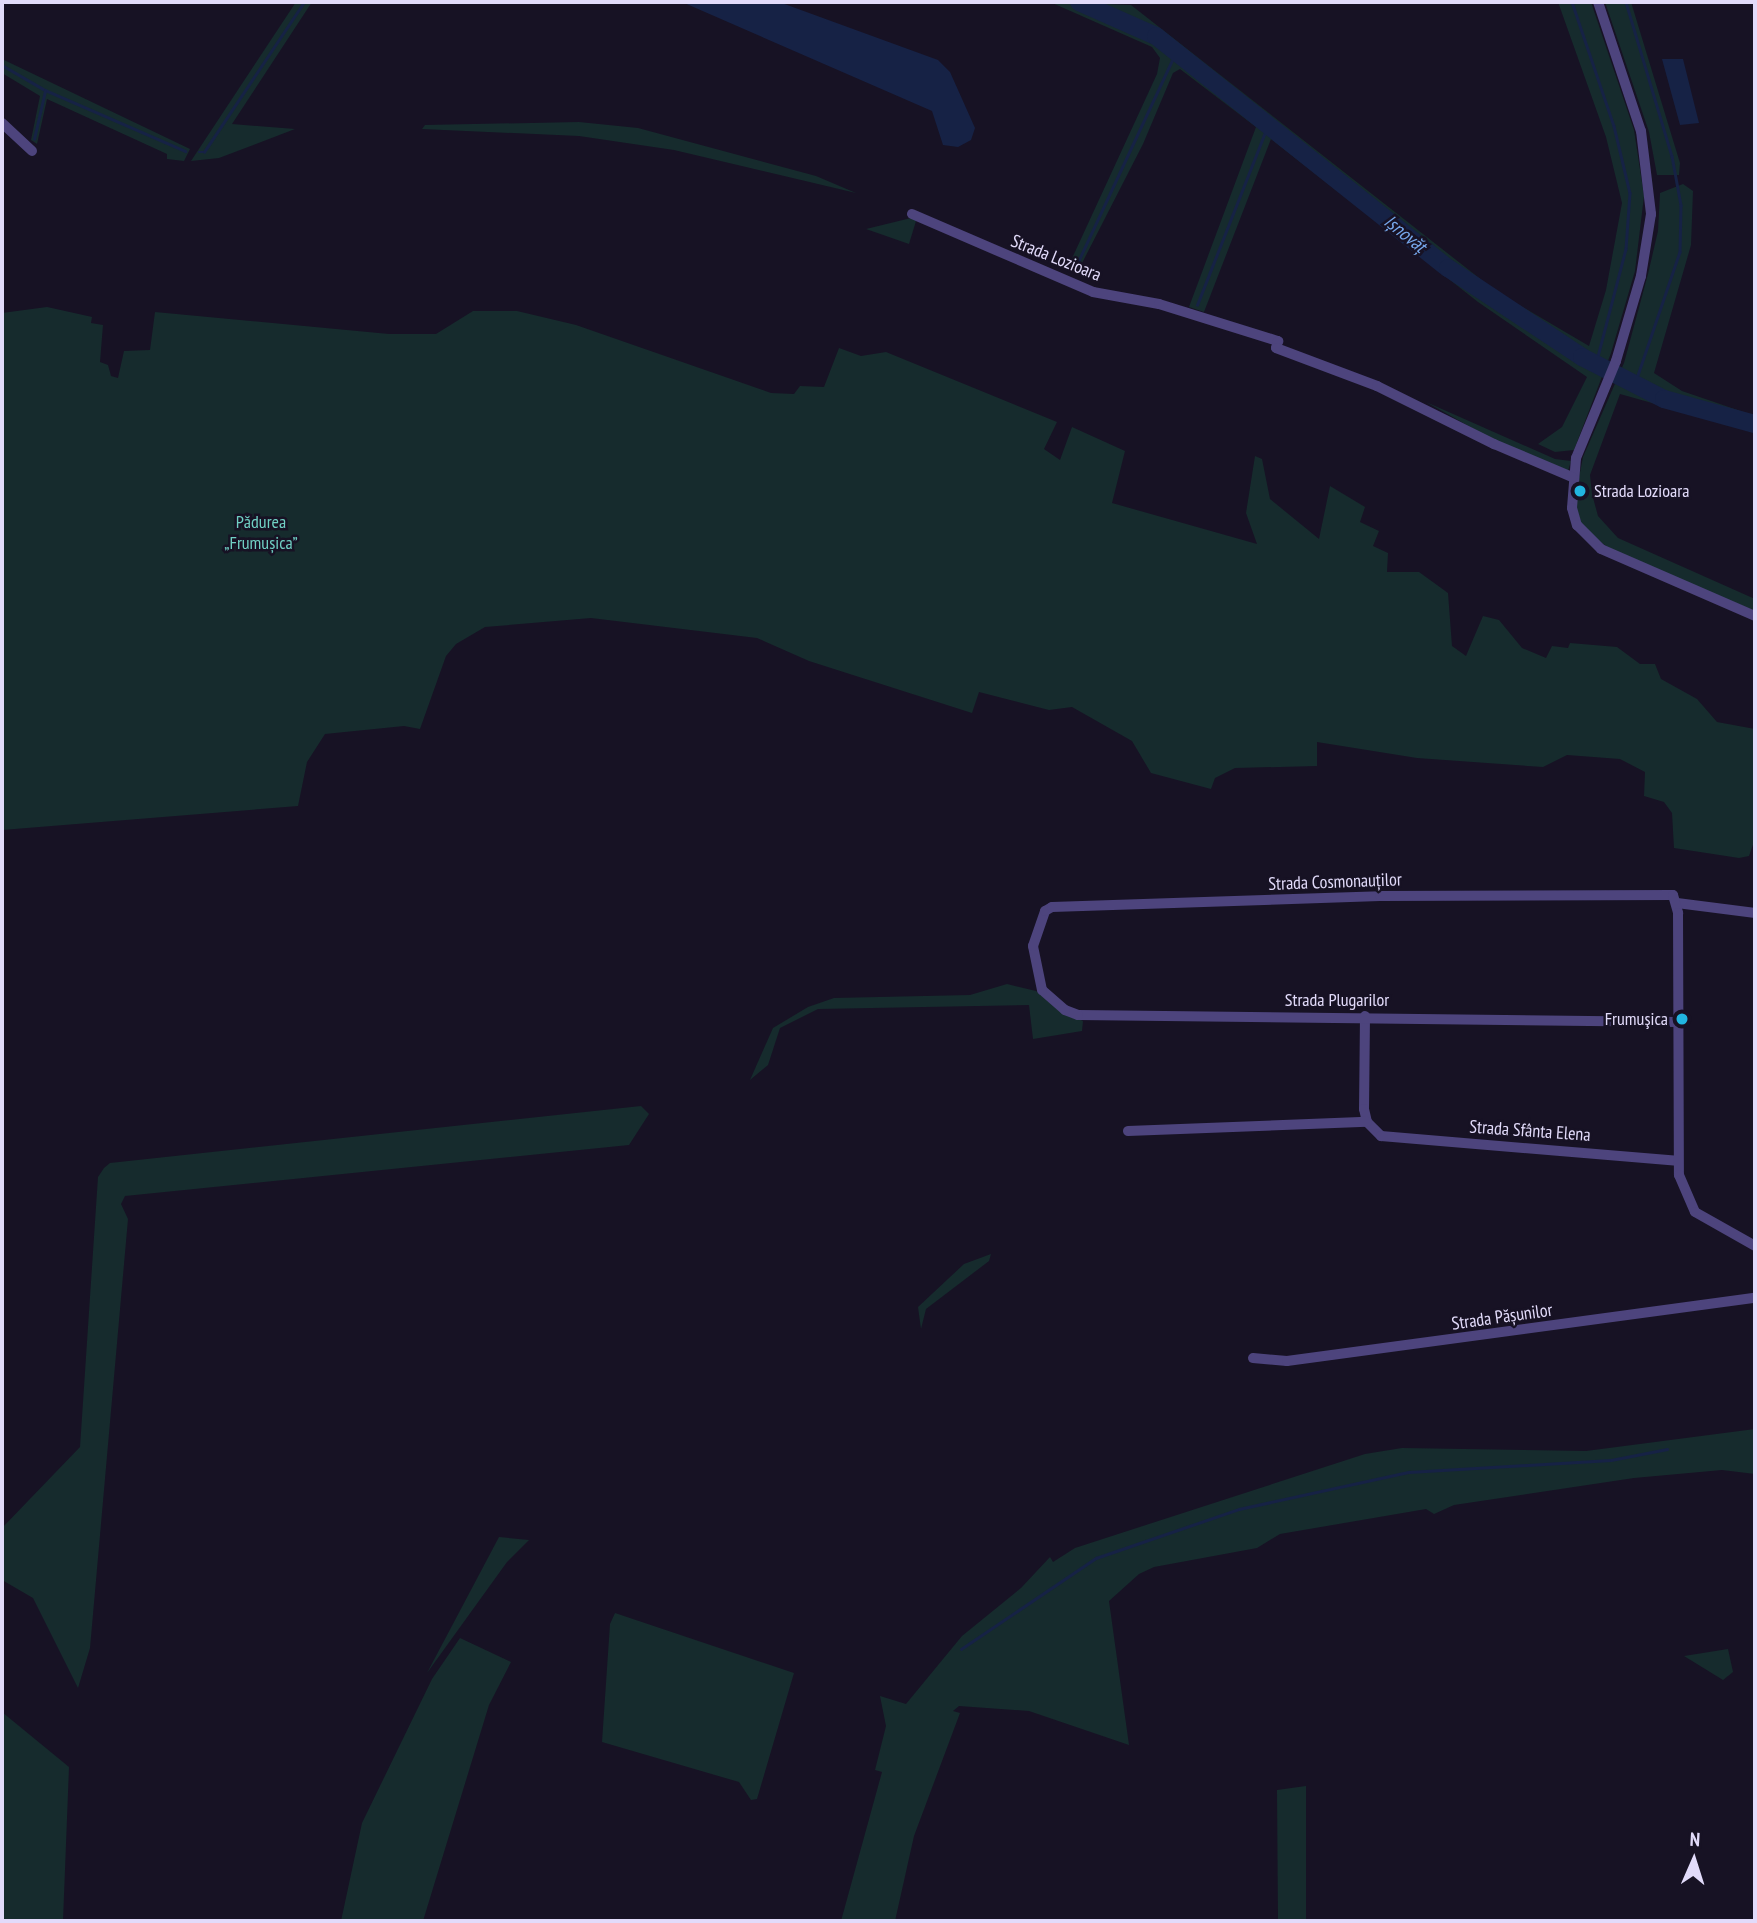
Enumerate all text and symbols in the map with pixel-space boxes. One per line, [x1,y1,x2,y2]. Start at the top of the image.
water label: Ișnovăț [1379,210,1431,258]
street label: Strada Lozioara [1008,230,1104,286]
place label: Strada Lozioara [1594,480,1689,502]
marker: Strada Lozioara [1572,483,1588,499]
park label: Pădurea „Frumușica” [224,512,298,554]
street label: Strada Cosmonauților [1268,869,1402,895]
street label: Strada Plugarilor [1285,989,1389,1011]
place label: Frumuşica [1605,1008,1668,1030]
marker: Frumuşica [1674,1011,1690,1027]
street label: Strada Sfânta Elena [1469,1116,1591,1146]
street label: Strada Pășunilor [1450,1299,1554,1335]
north arrow [1659,1825,1729,1895]
text: N [1689,1827,1701,1851]

